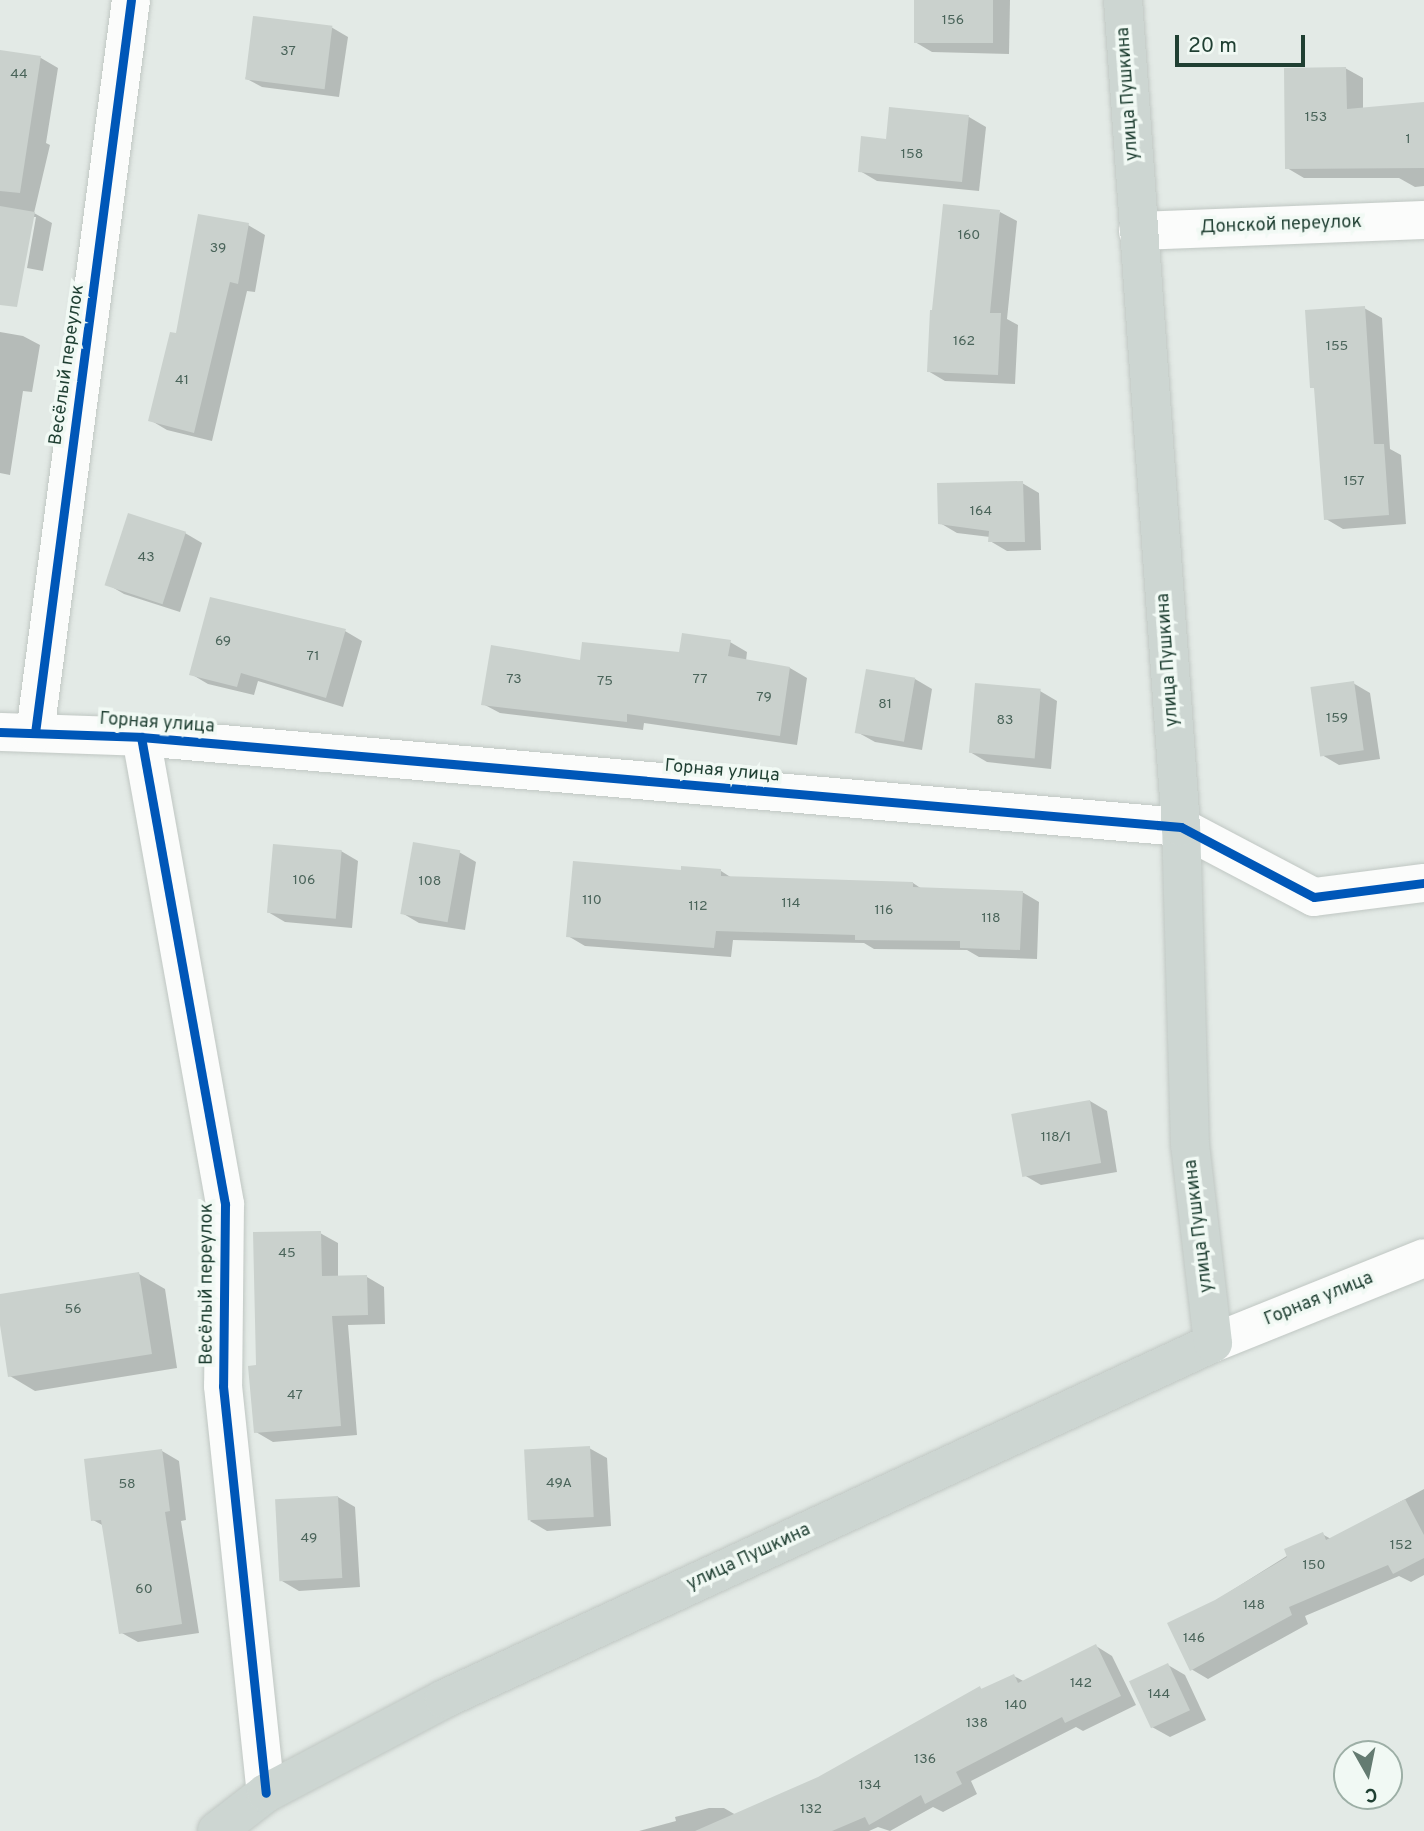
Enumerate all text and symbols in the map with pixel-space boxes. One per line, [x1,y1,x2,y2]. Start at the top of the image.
house number: 156 [942,13,964,29]
scale bar [1179,21,1308,65]
street label: улица Пушкина [1114,26,1144,162]
text: 20 m [1188,33,1237,60]
house number: 37 [280,44,296,60]
house number: 44 [10,67,28,83]
house number: 153 [1305,110,1327,126]
house number: 1 [1405,132,1411,148]
house number: 158 [901,147,923,163]
street label: Донской переулок [1200,212,1362,240]
house number: 160 [958,228,980,244]
house number: 39 [210,241,226,257]
street label: Весёлый переулок [46,283,90,447]
house number: 162 [953,334,975,350]
house number: 155 [1326,339,1348,355]
house number: 41 [175,373,189,389]
house number: 157 [1343,474,1365,490]
house number: 164 [970,504,992,520]
house number: 43 [137,550,155,566]
street label: улица Пушкина [1154,592,1184,728]
house number: 69 [215,634,231,650]
house number: 71 [307,649,319,665]
house number: 73 [506,672,522,688]
house number: 77 [692,672,708,688]
house number: 75 [597,674,613,690]
house number: 79 [756,690,772,706]
house number: 81 [878,697,892,713]
street label: Горная улица [99,709,215,739]
house number: 159 [1326,711,1348,727]
house number: 83 [997,713,1013,729]
street label: Горная улица [664,756,780,788]
house number: 106 [293,873,315,889]
house number: 108 [419,874,441,890]
house number: 110 [582,893,602,909]
house number: 114 [782,896,800,912]
house number: 112 [688,899,708,915]
house number: 116 [875,903,893,919]
house number: 118 [982,911,1000,927]
house number: 118/1 [1041,1130,1071,1146]
street label: улица Пушкина [1181,1158,1219,1294]
street label: Весёлый переулок [197,1203,219,1365]
house number: 45 [278,1246,296,1262]
street label: Горная улица [1261,1268,1377,1332]
house number: 56 [64,1302,82,1318]
house number: 47 [287,1388,303,1404]
house number: 49А [546,1476,572,1492]
house number: 58 [118,1477,136,1493]
street label: улица Пушкина [684,1520,814,1596]
house number: 49 [301,1531,317,1547]
house number: 152 [1390,1538,1412,1554]
house number: 150 [1303,1558,1325,1574]
house number: 60 [135,1582,153,1598]
house number: 148 [1243,1598,1265,1614]
house number: 146 [1183,1631,1205,1647]
house number: 142 [1070,1676,1092,1692]
house number: 144 [1148,1687,1170,1703]
house number: 140 [1005,1698,1027,1714]
house number: 138 [966,1716,988,1732]
north arrow [1333,1740,1403,1810]
house number: 136 [914,1752,936,1768]
house number: 134 [859,1778,881,1794]
text: С [1363,1781,1379,1807]
house number: 132 [800,1802,822,1818]

